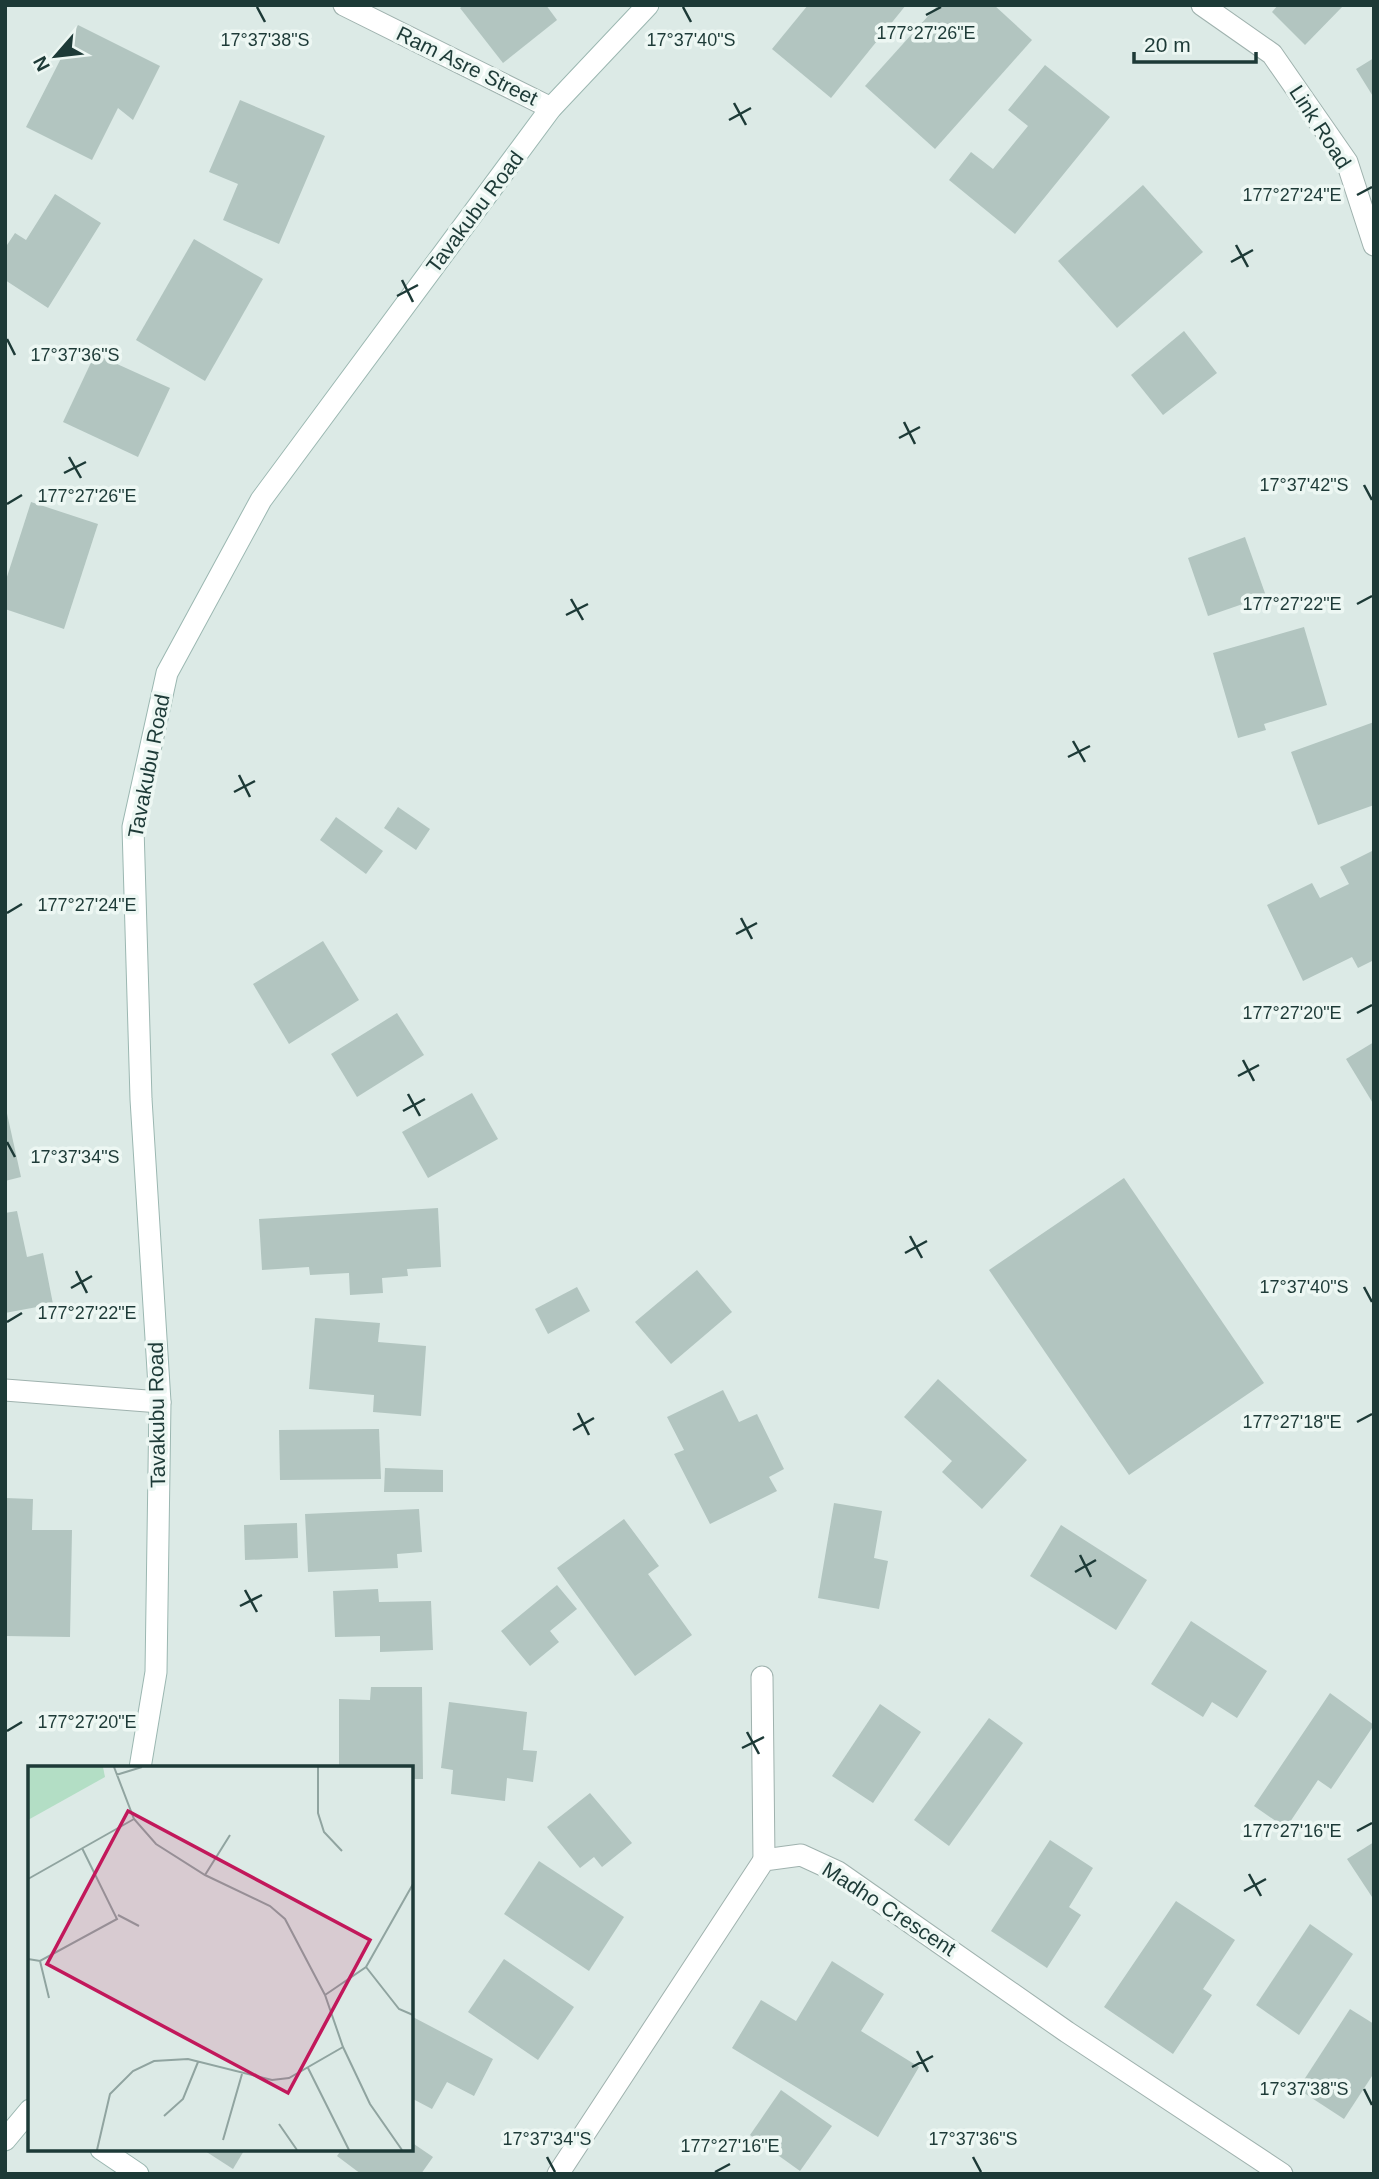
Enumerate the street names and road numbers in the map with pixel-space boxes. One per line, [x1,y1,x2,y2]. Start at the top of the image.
street label: Ram Asre Street [393,21,542,110]
street label: Link Road [1285,81,1356,173]
street label: Tavakubu Road [422,147,528,277]
street label: Tavakubu Road [123,692,174,840]
street label: Tavakubu Road [144,1342,169,1488]
street label: Madho Crescent [818,1857,960,1960]

